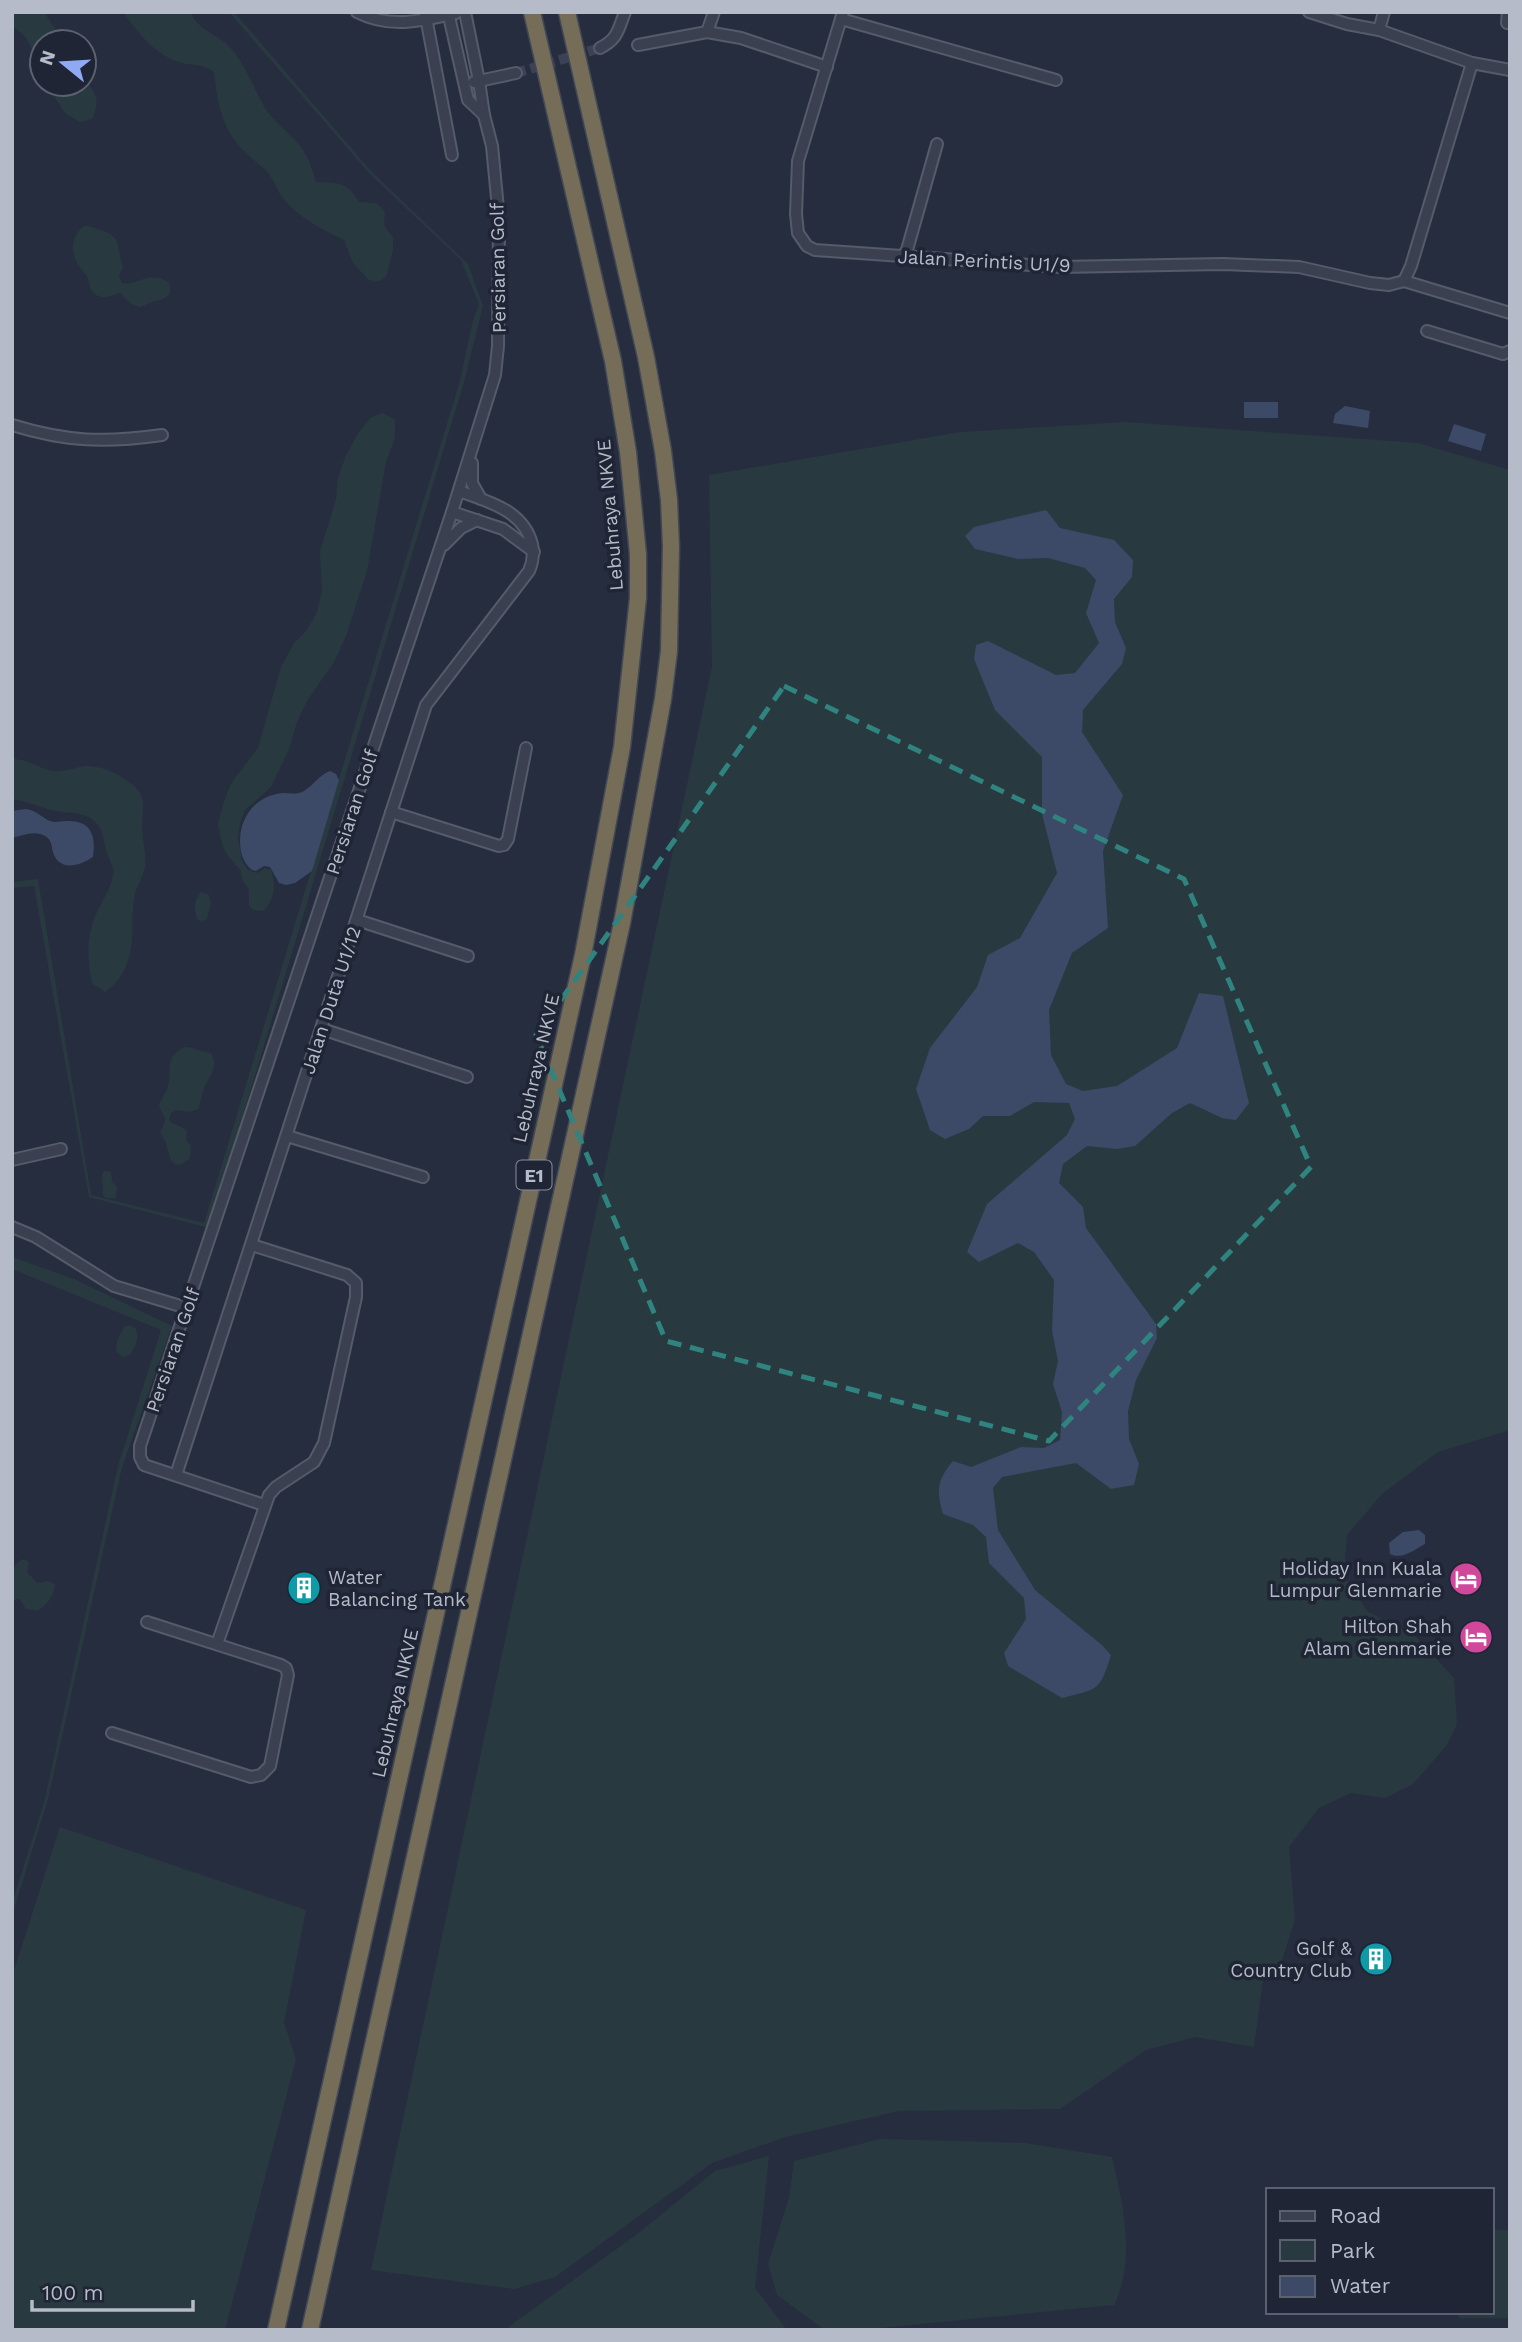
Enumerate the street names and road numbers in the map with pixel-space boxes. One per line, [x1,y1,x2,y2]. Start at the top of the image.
street label: Persiaran Golf [485,202,511,333]
street label: Jalan Perintis U1/9 [897,245,1071,277]
street label: Lebuhraya NKVE [592,438,628,592]
street label: Persiaran Golf [321,746,383,878]
street label: Jalan Duta U1/12 [296,923,366,1077]
street label: Lebuhraya NKVE [508,991,564,1145]
road number: E1 [516,1160,552,1190]
street label: Persiaran Golf [141,1284,205,1415]
street label: Lebuhraya NKVE [367,1626,423,1780]

